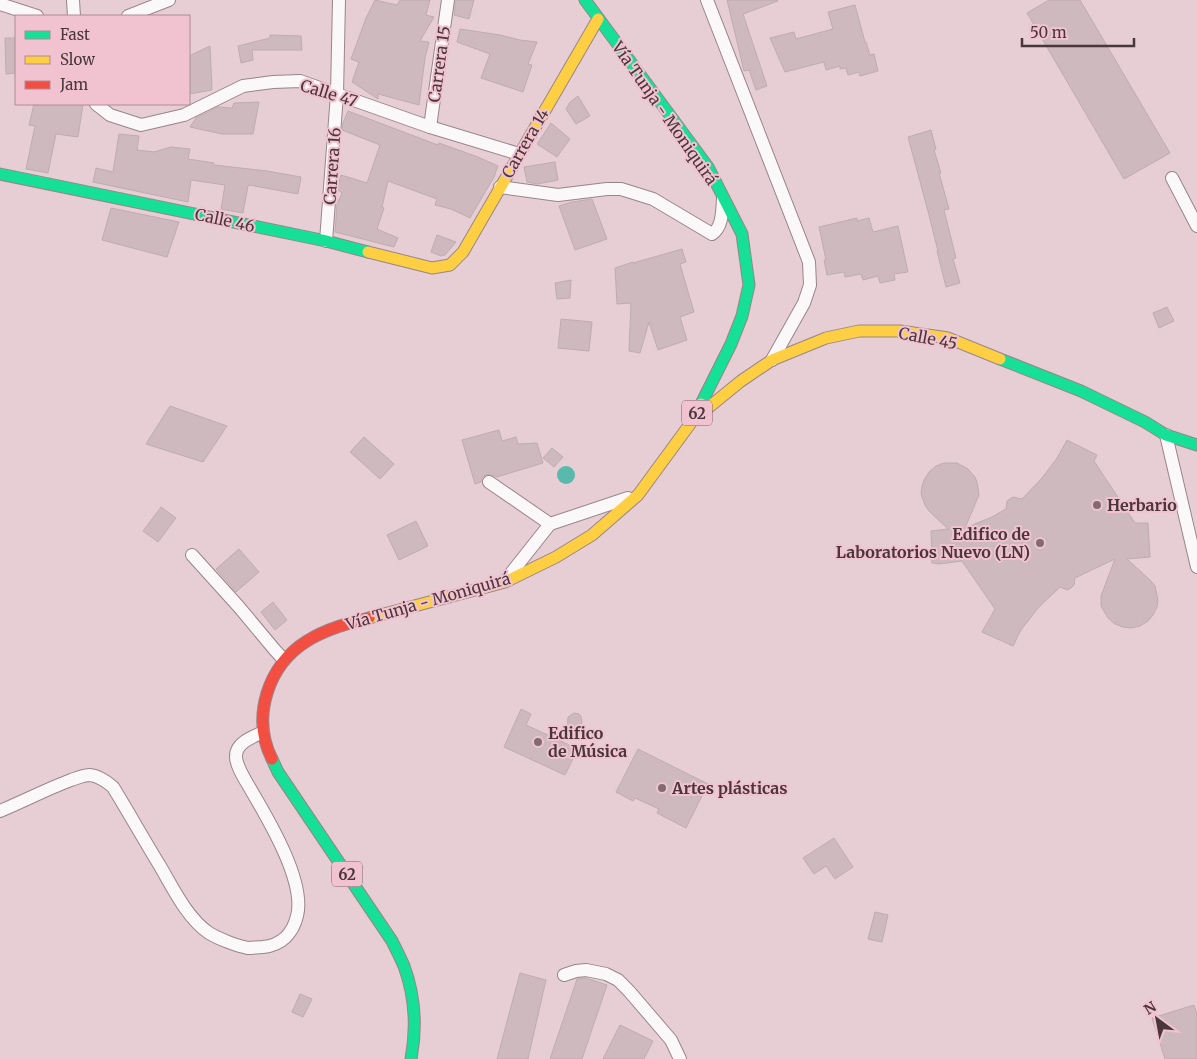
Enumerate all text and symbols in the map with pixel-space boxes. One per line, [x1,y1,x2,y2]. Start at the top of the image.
legend [15,15,190,105]
scale bar [1022,15,1134,47]
text: 50 m [1030,23,1067,42]
street label: Carrera 15 [424,24,454,104]
text: Fast [60,25,90,44]
street label: Vía Tunja - Moniquirá [607,37,722,189]
text: Slow [60,50,95,69]
text: Jam [59,75,88,94]
street label: Calle 47 [298,75,360,111]
street label: Carrera 14 [497,104,553,181]
street label: Carrera 16 [319,126,345,205]
street label: Calle 46 [193,204,257,236]
street label: Calle 45 [897,323,959,353]
road number: 62 [682,400,712,426]
place label: Herbario [1107,495,1177,515]
marker: Herbario [1091,499,1103,511]
place label: Edifico de Laboratorios Nuevo (LN) [836,524,1030,562]
marker: Edifico de Laboratorios Nuevo (LN) [1034,537,1046,549]
street label: Vía Tunja - Moniquirá [342,568,513,634]
place label: Edifico de Música [548,723,627,761]
marker: Edifico de Música [532,736,544,748]
place label: Artes plásticas [671,778,787,798]
marker: Artes plásticas [656,782,668,794]
road number: 62 [332,862,362,886]
north arrow [1132,994,1182,1044]
text: N [1141,997,1160,1019]

